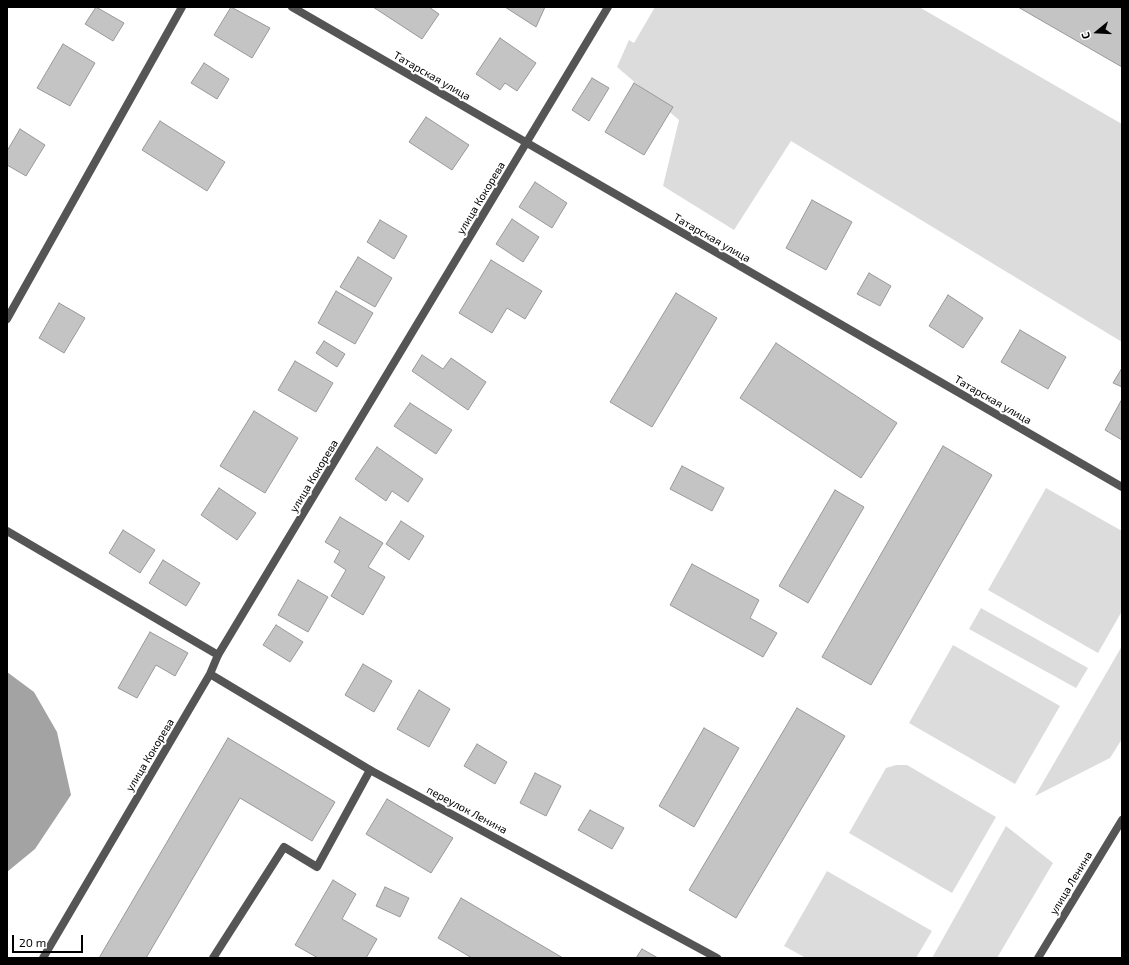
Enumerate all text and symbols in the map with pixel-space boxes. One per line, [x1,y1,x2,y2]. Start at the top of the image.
north arrow [1077,12,1117,52]
text: С [1078,31,1092,41]
street label: Татарская улица [391,49,473,103]
street label: улица Кокорева [454,159,508,237]
street label: Татарская улица [671,211,753,265]
street label: Татарская улица [952,373,1034,427]
street label: улица Кокорева [287,437,341,515]
street label: улица Кокорева [123,716,177,794]
street label: переулок Ленина [424,783,510,837]
street label: улица Ленина [1047,849,1095,917]
scale bar [14,927,85,953]
text: 20 m [19,935,46,949]

